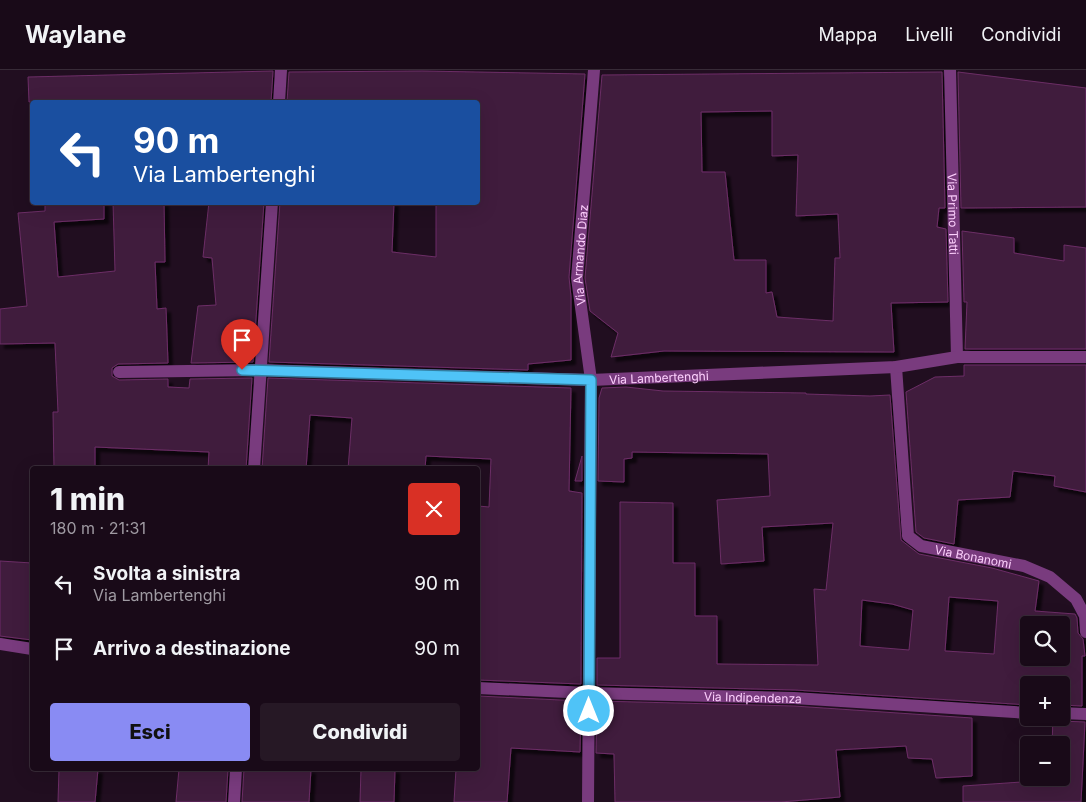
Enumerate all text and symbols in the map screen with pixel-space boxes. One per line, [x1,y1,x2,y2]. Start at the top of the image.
text: Waylane [25,20,126,49]
text: Mappa [819,24,877,45]
text: Livelli [905,24,953,45]
text: Condividi [981,24,1061,45]
text: 90 m [133,119,220,161]
icon: left [50,120,115,185]
text: Via Lambertenghi [133,161,316,187]
street label: Via Primo Tatti [945,173,962,255]
street label: Via Armando Diaz [569,204,590,307]
pin [221,319,263,370]
icon: arrive [228,326,256,354]
street label: Via Lambertenghi [609,367,709,387]
text: 1 min [50,481,125,517]
button: close [408,483,460,535]
text: 180 m · 21:31 [50,518,146,538]
street label: Via Bonanomi [934,541,1013,571]
text: Svolta a sinistra [93,562,241,585]
icon: left [50,570,78,598]
text: 90 m [414,572,460,595]
text: Via Lambertenghi [93,585,226,605]
map controls [1020,616,1070,786]
button: search [1020,616,1070,666]
icon: arrive [50,635,78,663]
text: Arrivo a destinazione [93,637,291,660]
text: 90 m [414,637,460,660]
button: + [1020,676,1070,726]
position arrow [562,684,614,736]
street label: Via Indipendenza [704,688,802,706]
button: Esci [50,703,250,761]
button: Condividi [260,703,460,761]
button: − [1020,736,1070,786]

